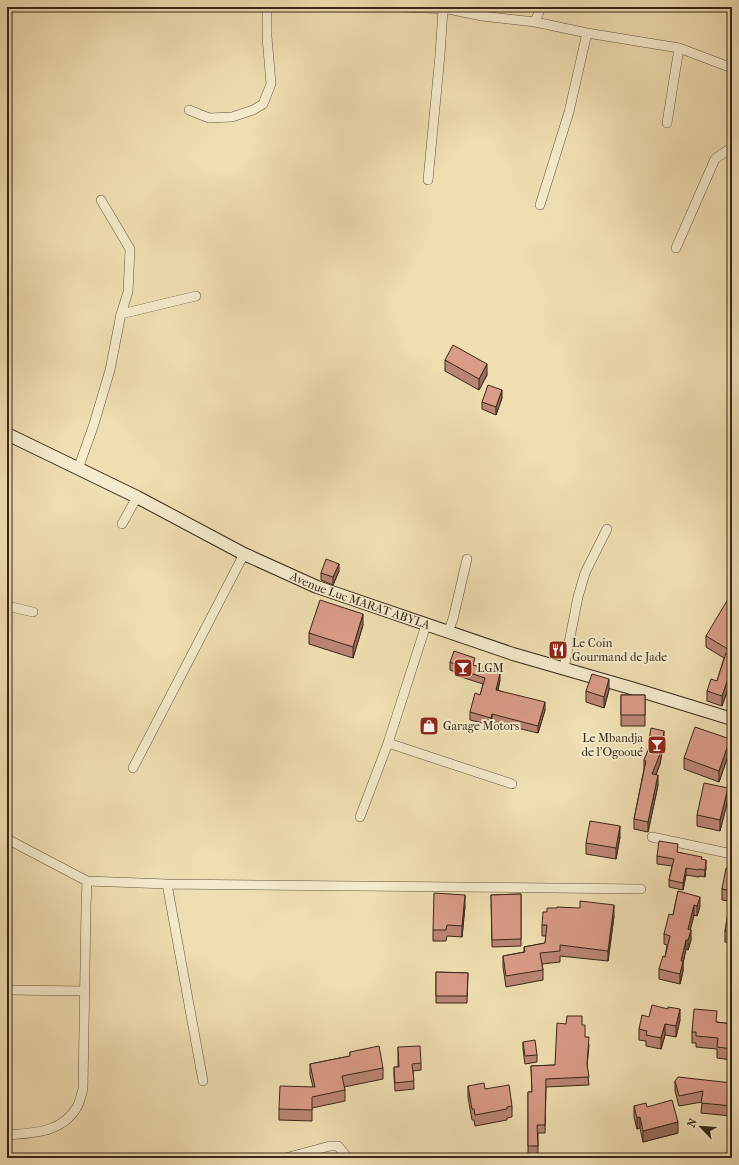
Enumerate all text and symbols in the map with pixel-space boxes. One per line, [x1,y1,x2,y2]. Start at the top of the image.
street label: Avenue Luc MARAT ABYLA [287,568,432,632]
place label: Le Coin Gourmand de Jade [572,636,667,664]
restaurant icon: Le Coin Gourmand de Jade [547,639,569,661]
bar icon: LGM [452,657,474,679]
place label: LGM [477,661,504,675]
shop icon: Garage Motors [418,715,440,737]
place label: Garage Motors [443,719,520,733]
place label: Le Mbandja de l'Ogooué [581,731,643,759]
bar icon: Le Mbandja de l'Ogooué [646,734,668,756]
north arrow [681,1107,721,1147]
text: N [685,1116,700,1130]

